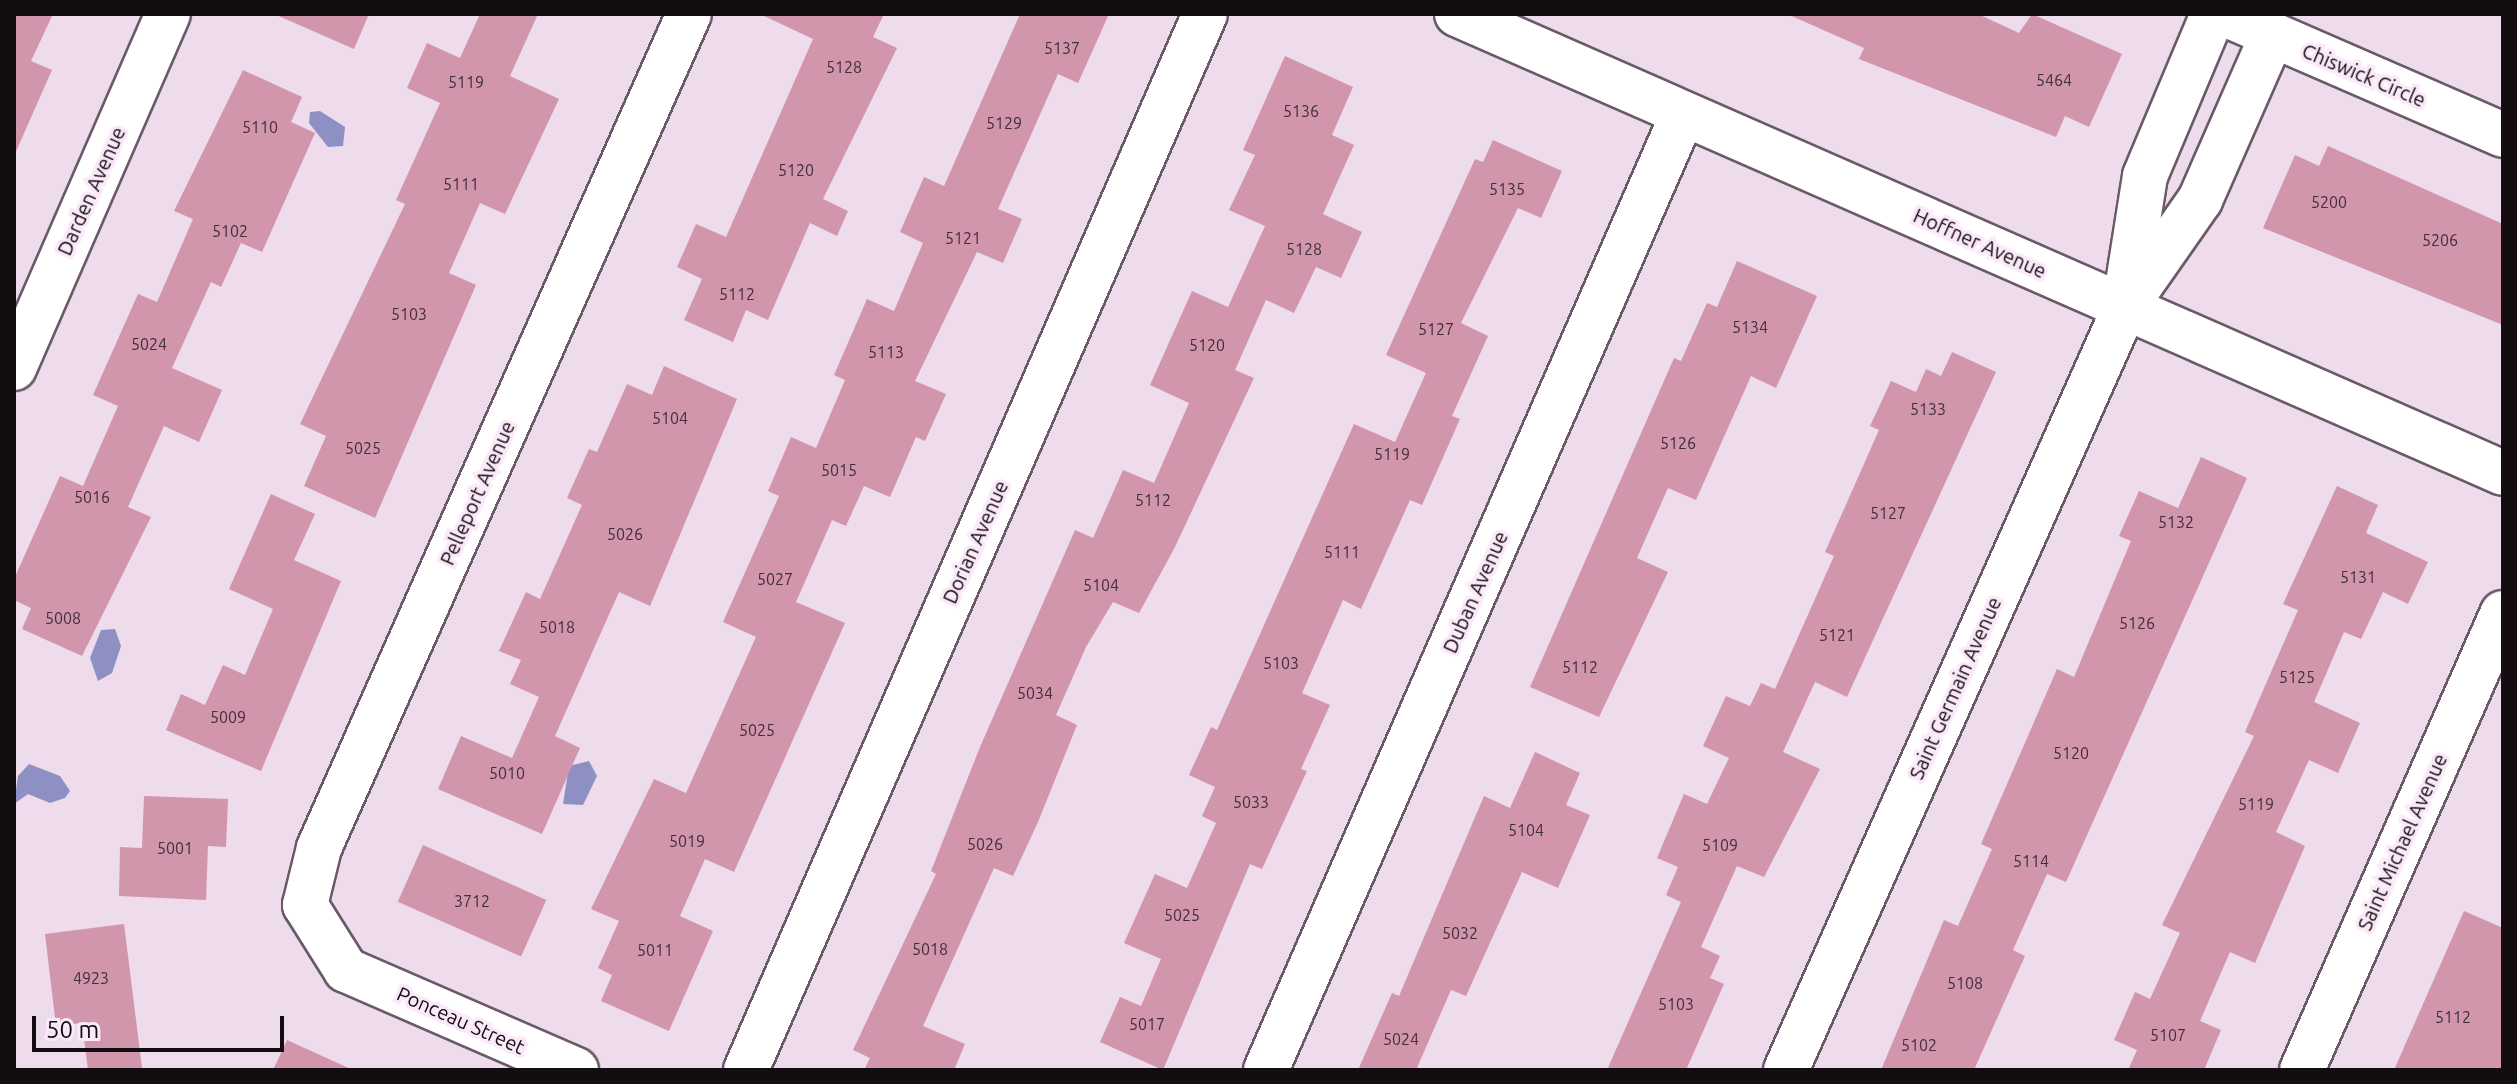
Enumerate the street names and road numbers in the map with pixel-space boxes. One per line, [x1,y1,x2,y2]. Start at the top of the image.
street label: Chiswick Circle [2299,38,2429,112]
street label: Darden Avenue [52,123,130,259]
street label: Hoffner Avenue [1910,203,2050,283]
street label: Pelleport Avenue [435,417,519,569]
street label: Dorian Avenue [937,477,1013,607]
street label: Duban Avenue [1437,527,1513,657]
street label: Saint Germain Avenue [1904,593,2006,783]
street label: Saint Michael Avenue [2352,750,2452,934]
street label: Ponceau Street [393,981,529,1059]

